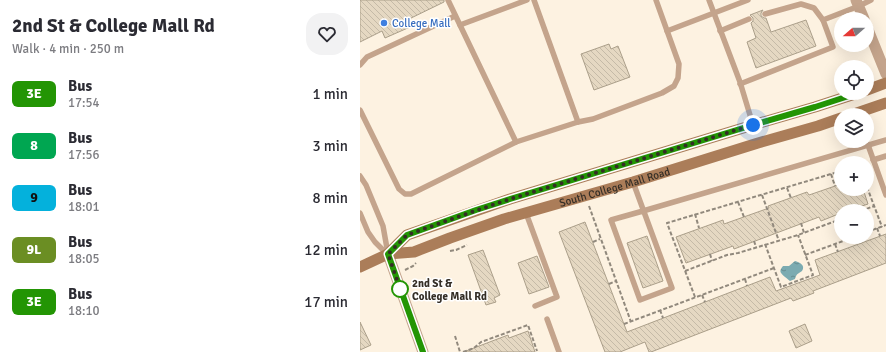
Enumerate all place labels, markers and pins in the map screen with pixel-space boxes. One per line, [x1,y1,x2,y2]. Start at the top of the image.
place label: College Mall [392,17,451,30]
marker: College Mall [379,18,389,28]
place label: 2nd St & College Mall Rd [412,277,487,303]
marker: 2nd St & College Mall Rd [391,280,409,298]

